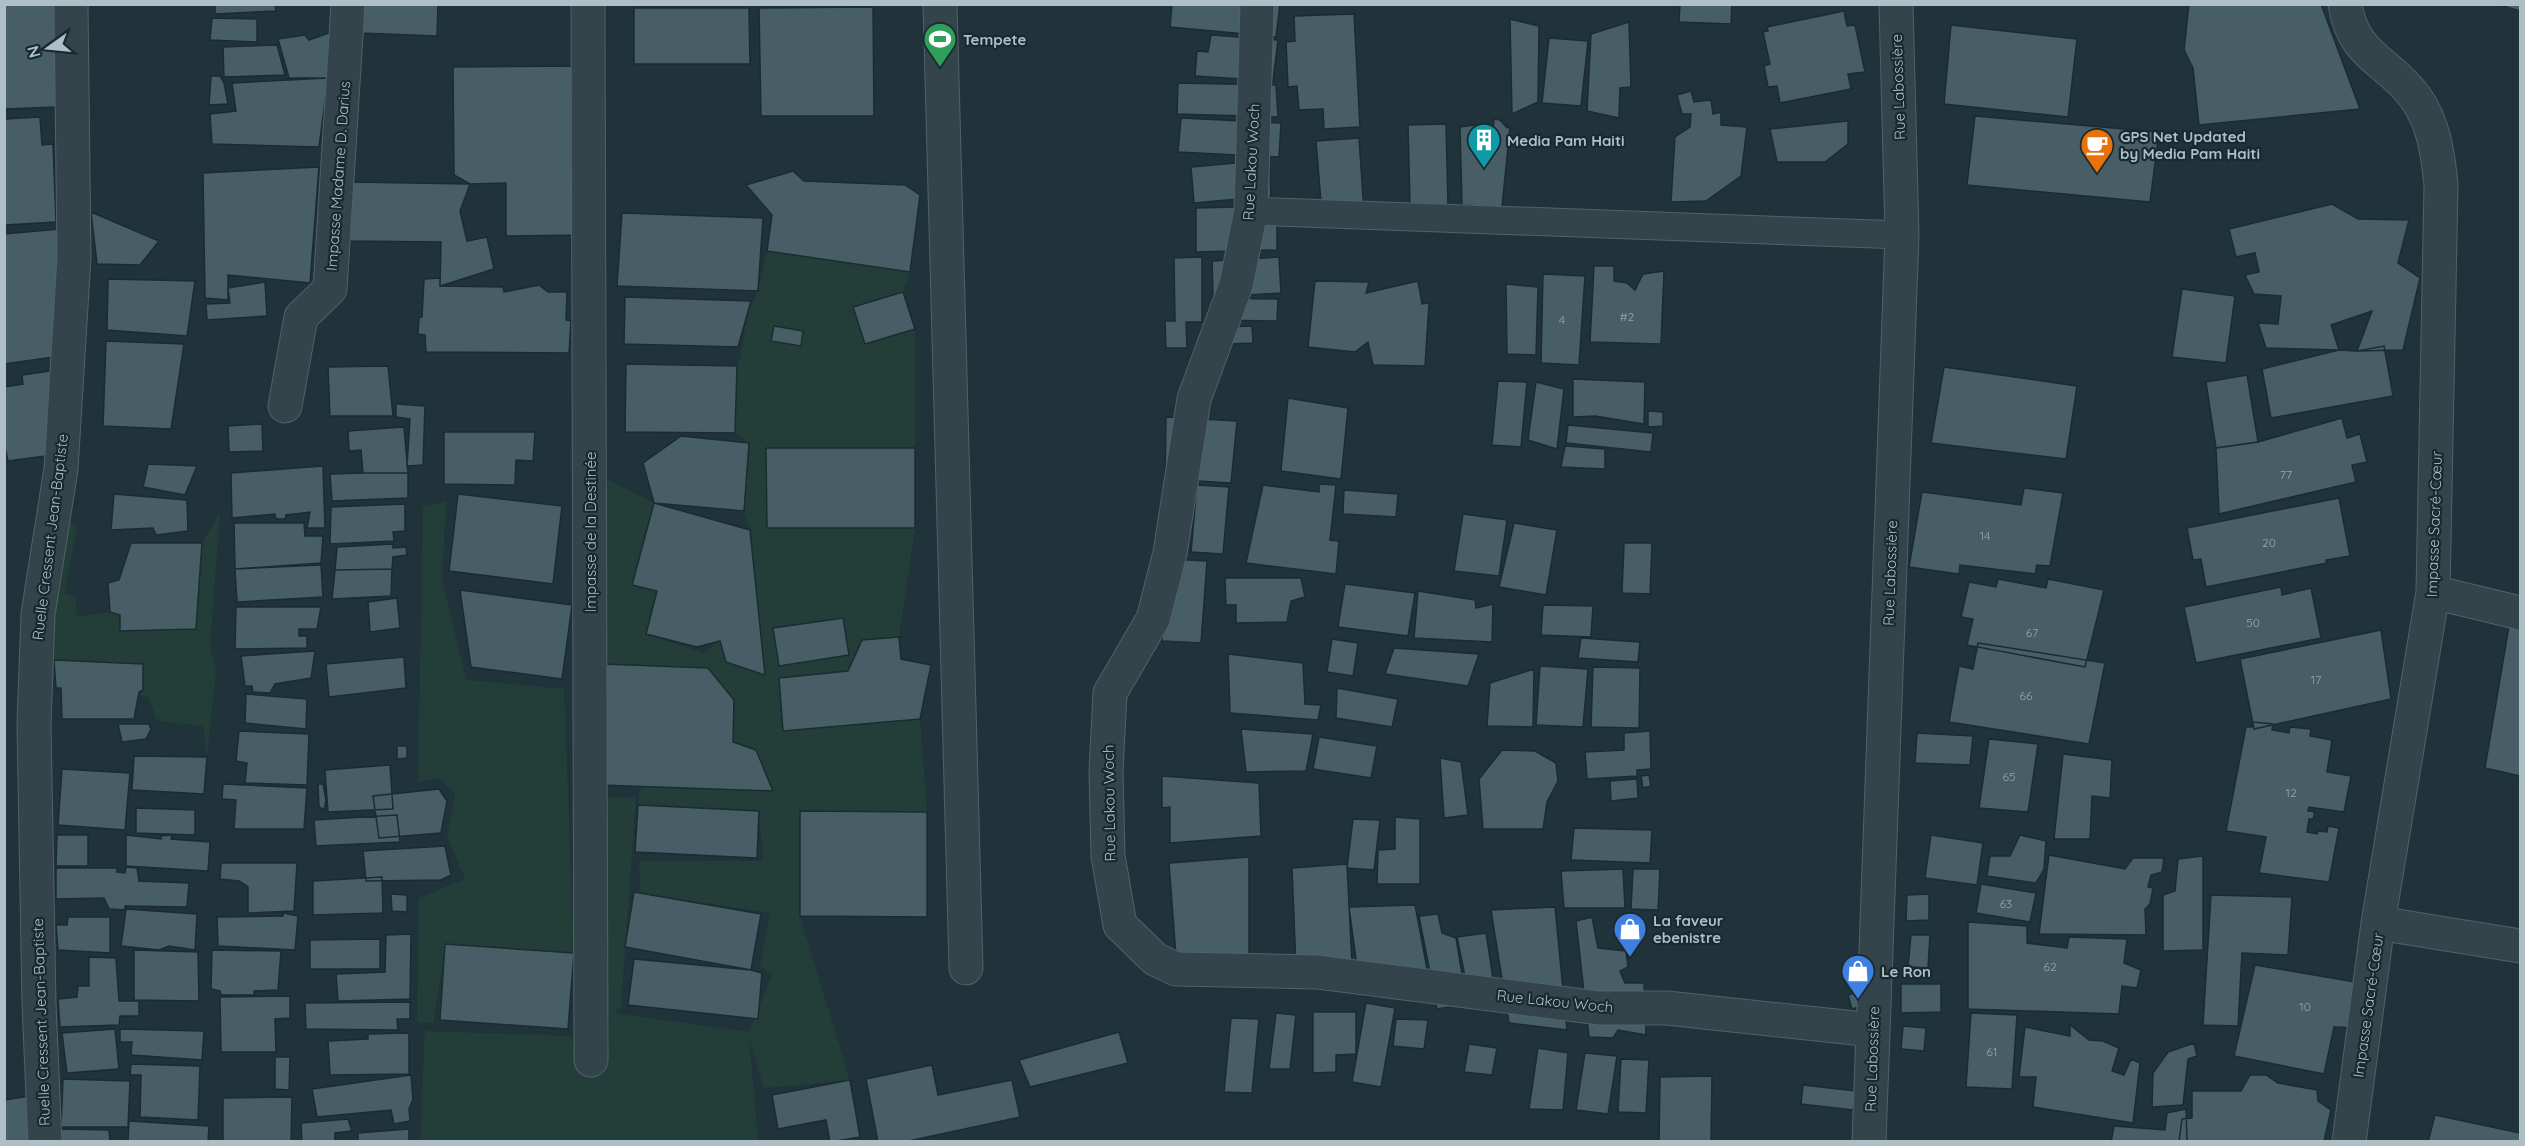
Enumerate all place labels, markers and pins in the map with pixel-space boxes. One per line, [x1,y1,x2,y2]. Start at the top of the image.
sports icon: Tempete [922,21,958,68]
place label: Tempete [963,30,1027,49]
building icon: Media Pam Haiti [1466,122,1502,169]
cafe icon: GPS Net Updated by Media Pam Haiti [2079,127,2115,174]
place label: GPS Net Updated by Media Pam Haiti [2120,127,2260,163]
place label: Media Pam Haiti [1507,131,1625,150]
shop icon: La faveur ebenistre [1612,911,1648,958]
place label: La faveur ebenistre [1653,911,1724,947]
shop icon: Le Ron [1840,953,1876,1000]
place label: Le Ron [1881,962,1931,981]

